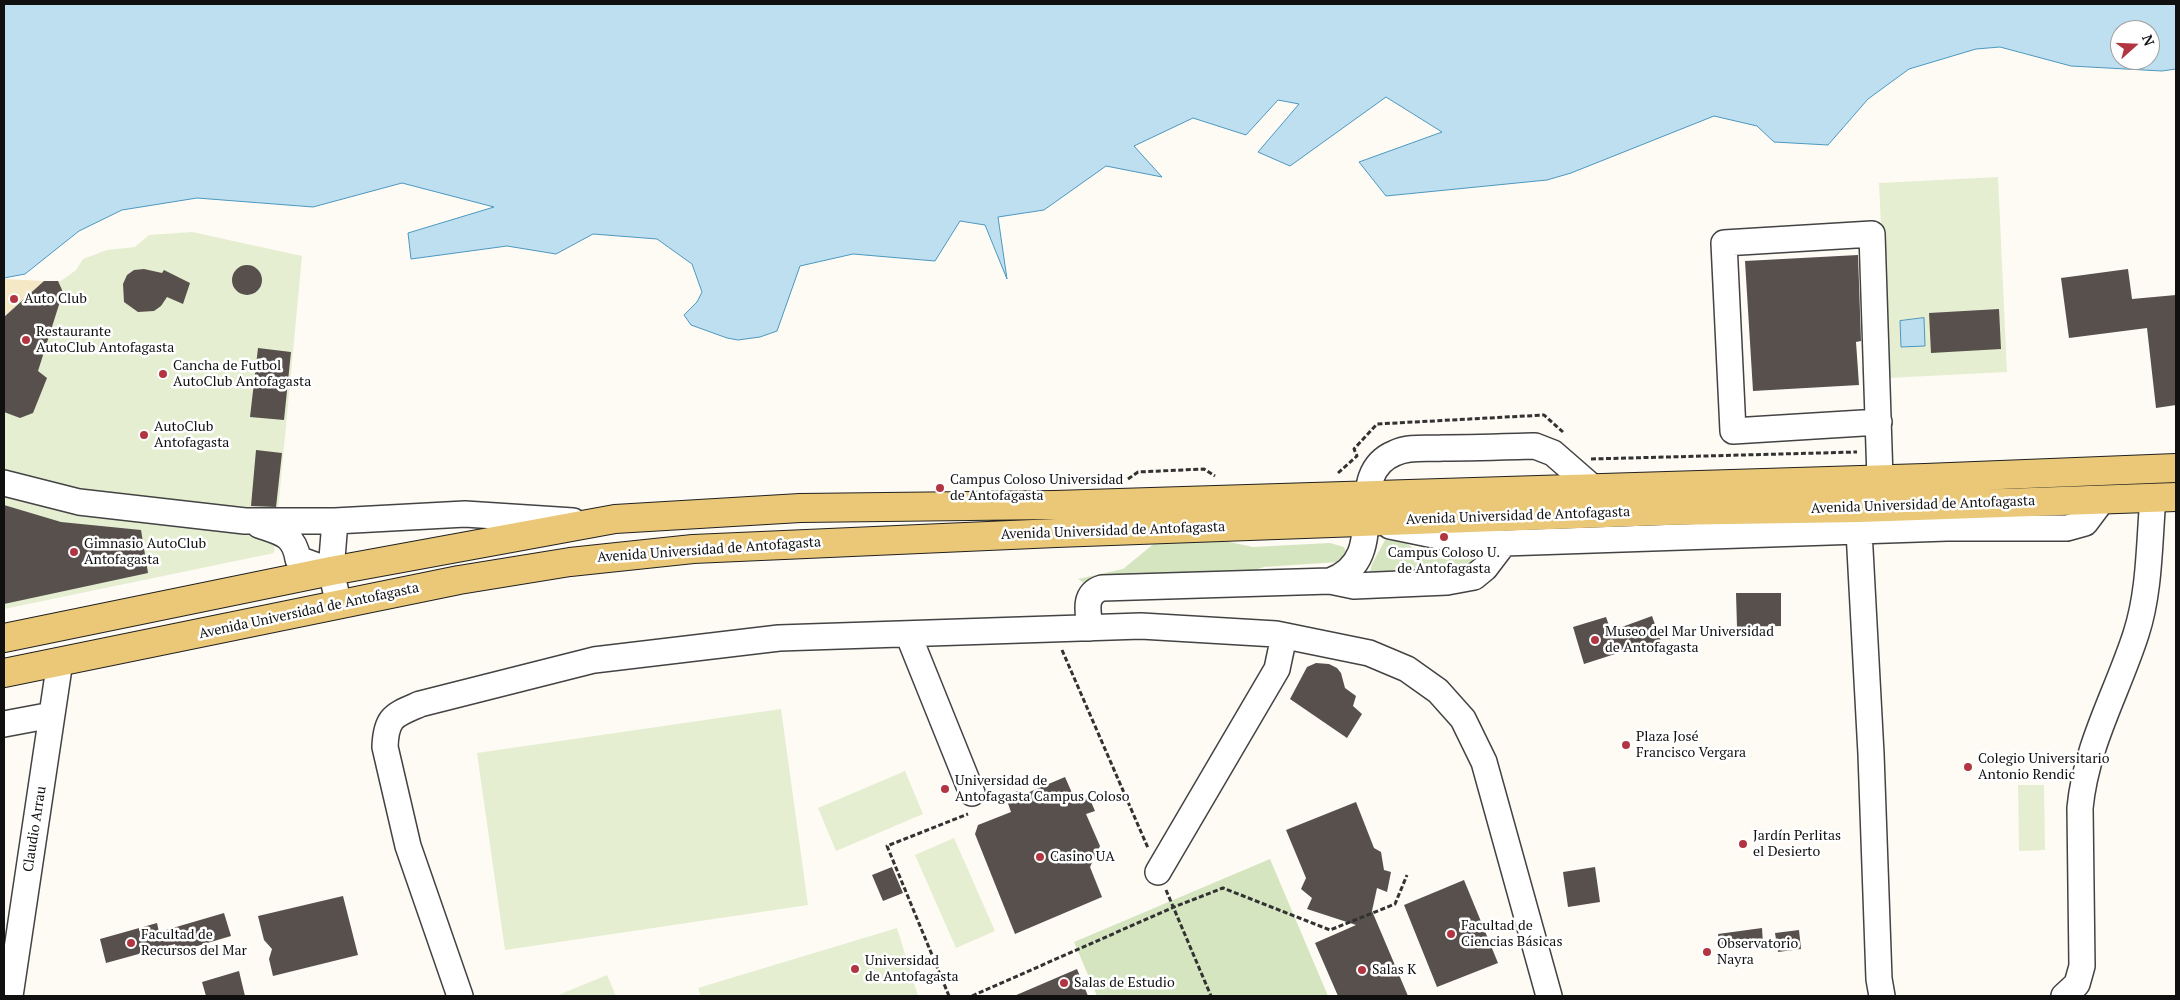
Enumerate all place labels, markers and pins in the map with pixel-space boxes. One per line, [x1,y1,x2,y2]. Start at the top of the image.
place label: Auto Club [24,291,87,307]
marker: Auto Club [8,293,20,305]
place label: Restaurante AutoClub Antofagasta [36,324,174,357]
marker: Restaurante AutoClub Antofagasta [20,334,32,346]
place label: Cancha de Futbol AutoClub Antofagasta [173,358,311,391]
marker: Cancha de Futbol AutoClub Antofagasta [157,368,169,380]
place label: AutoClub Antofagasta [154,419,229,452]
marker: AutoClub Antofagasta [138,429,150,441]
place label: Campus Coloso Universidad de Antofagasta [950,472,1123,504]
marker: Campus Coloso Universidad de Antofagasta [934,482,946,494]
marker: Campus Coloso U. de Antofagasta [1438,531,1450,543]
place label: Gimnasio AutoClub Antofagasta [84,536,206,568]
place label: Campus Coloso U. de Antofagasta [1388,545,1500,578]
marker: Gimnasio AutoClub Antofagasta [68,546,80,558]
place label: Museo del Mar Universidad de Antofagasta [1605,624,1774,656]
marker: Museo del Mar Universidad de Antofagasta [1589,634,1601,646]
place label: Plaza José Francisco Vergara [1636,729,1746,762]
marker: Plaza José Francisco Vergara [1620,739,1632,751]
place label: Colegio Universitario Antonio Rendic [1978,751,2109,784]
marker: Colegio Universitario Antonio Rendic [1962,761,1974,773]
place label: Universidad de Antofagasta Campus Coloso [955,773,1130,806]
marker: Universidad de Antofagasta Campus Coloso [939,783,951,795]
place label: Jardín Perlitas el Desierto [1753,828,1841,860]
marker: Jardín Perlitas el Desierto [1737,838,1749,850]
place label: Casino UA [1050,849,1115,865]
marker: Casino UA [1034,851,1046,863]
place label: Facultad de Ciencias Básicas [1461,918,1562,950]
place label: Facultad de Recursos del Mar [141,927,247,960]
marker: Facultad de Ciencias Básicas [1445,928,1457,940]
place label: Observatorio Nayra [1717,936,1798,969]
marker: Facultad de Recursos del Mar [125,937,137,949]
marker: Observatorio Nayra [1701,946,1713,958]
place label: Universidad de Antofagasta [865,953,959,986]
place label: Salas K [1372,962,1416,978]
marker: Universidad de Antofagasta [849,963,861,975]
marker: Salas K [1356,964,1368,976]
place label: Salas de Estudio [1074,975,1175,991]
marker: Salas de Estudio [1058,977,1070,989]

